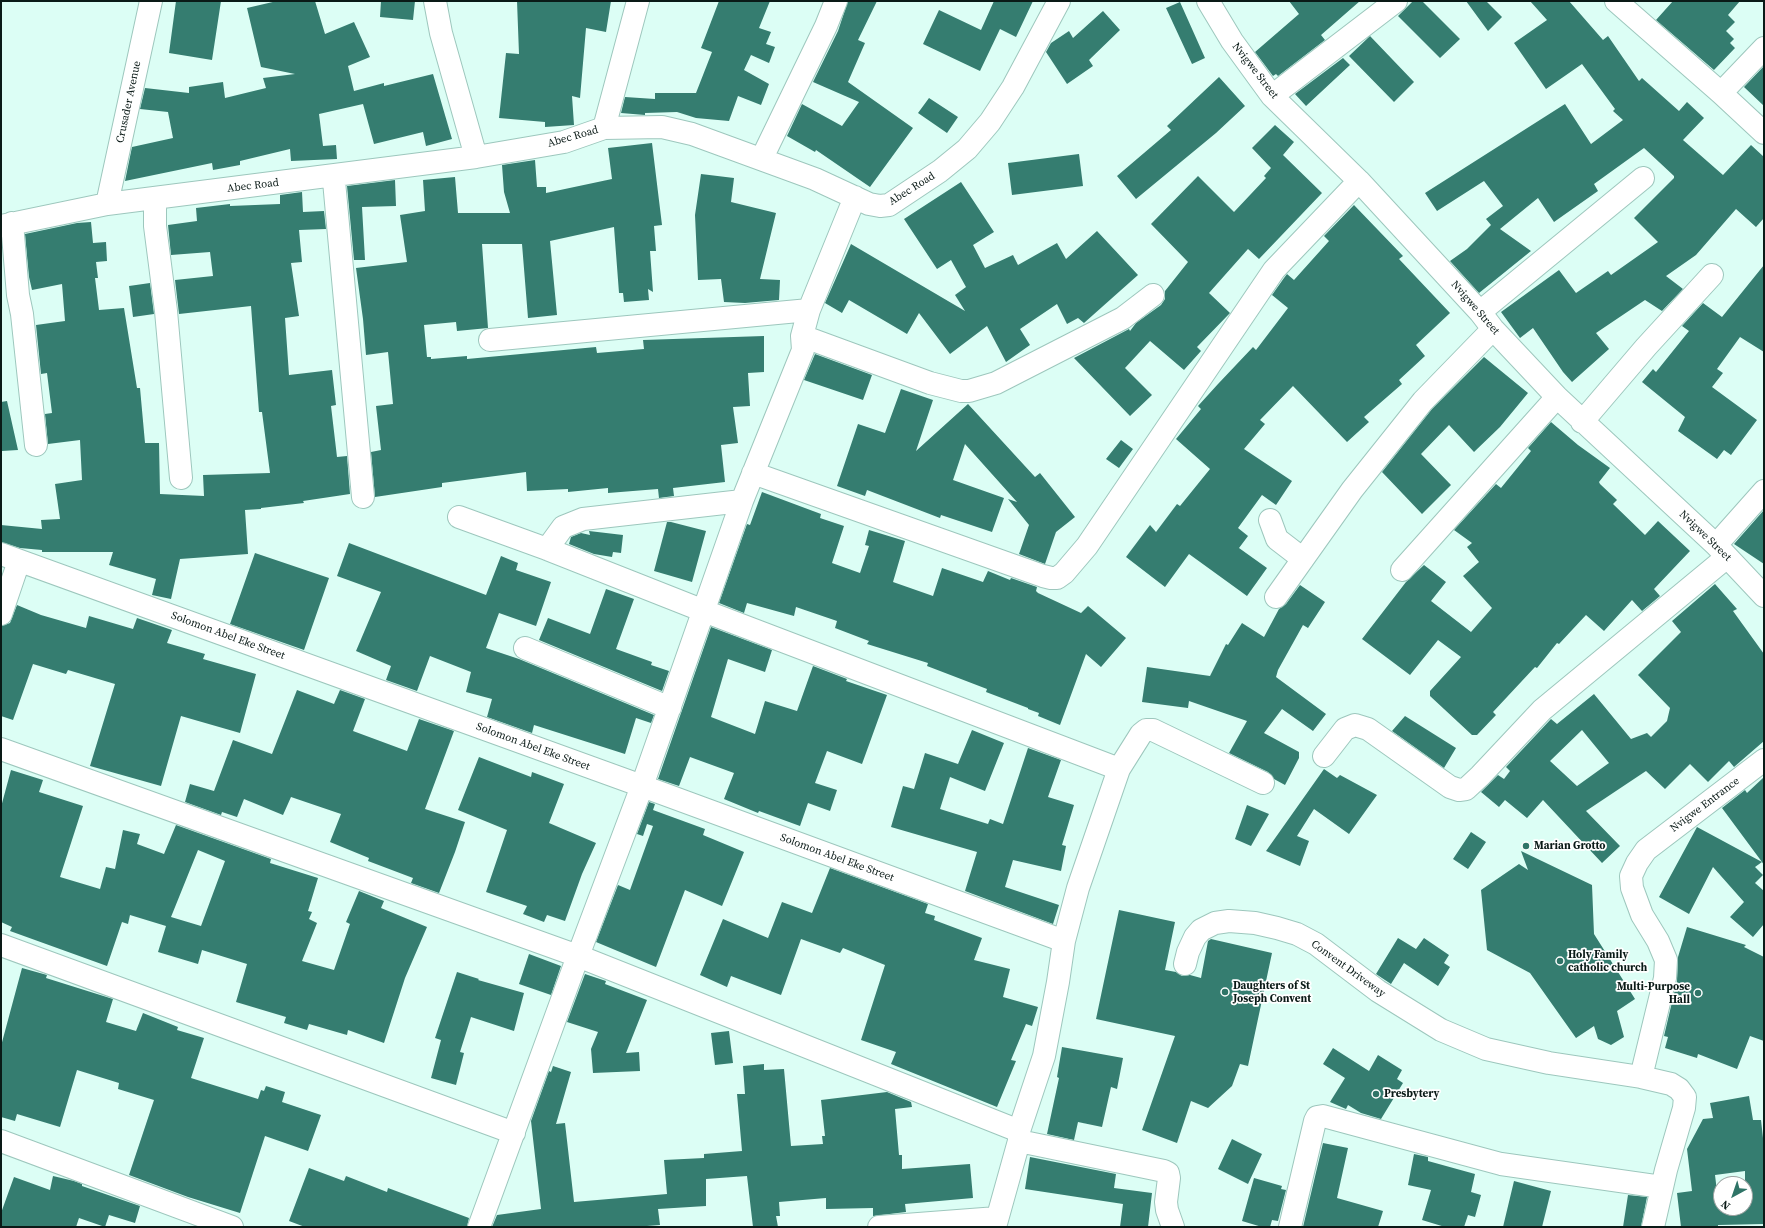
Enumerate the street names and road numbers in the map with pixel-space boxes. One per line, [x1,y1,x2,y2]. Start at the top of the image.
street label: Nvigwe Street [1229,40,1281,102]
street label: Crusader Avenue [114,60,144,144]
street label: Abec Road [546,123,600,151]
street label: Abec Road [886,170,938,208]
street label: Abec Road [226,176,280,196]
street label: Nvigwe Street [1448,278,1502,338]
street label: Nvigwe Street [1676,508,1734,564]
street label: Solomon Abel Eke Street [169,609,287,663]
street label: Solomon Abel Eke Street [474,720,592,774]
street label: Nvigwe Entrance [1668,775,1742,835]
street label: Solomon Abel Eke Street [778,831,896,885]
street label: Convent Driveway [1308,938,1388,1000]

